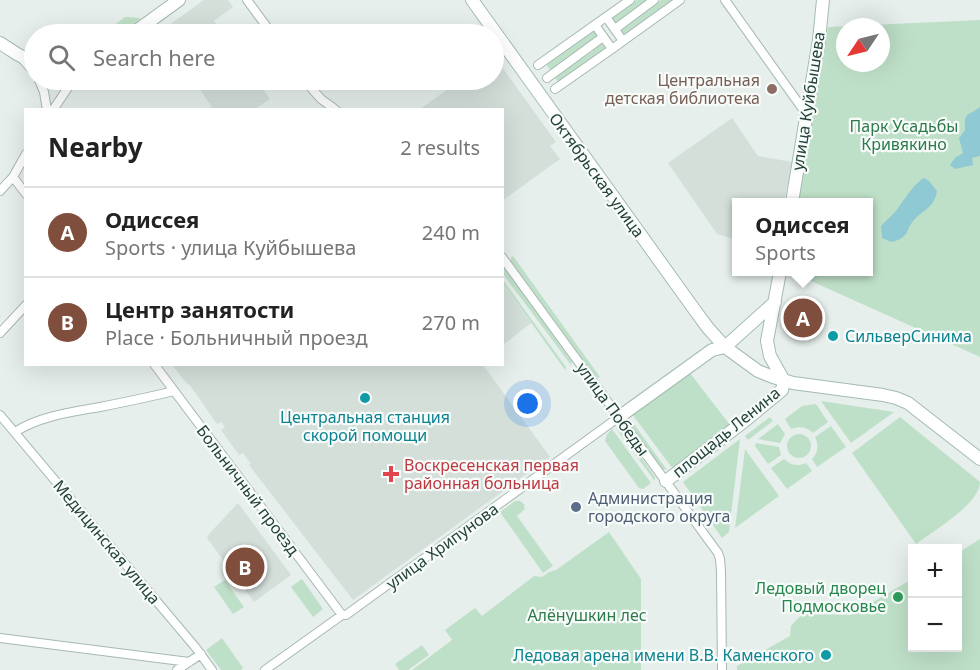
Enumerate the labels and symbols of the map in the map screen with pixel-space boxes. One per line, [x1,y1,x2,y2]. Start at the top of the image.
north arrow [836,18,890,72]
street label: улица Куйбышева [786,30,830,172]
place label: Центральная детская библиотека [605,69,760,109]
marker: Центральная детская библиотека [765,82,779,96]
street label: Октябрьская улица [544,108,650,242]
park label: Парк Усадьбы Кривякино [850,115,958,155]
pin: A [784,296,822,340]
place label: СильверСинима [845,325,972,347]
marker: СильверСинима [826,329,840,343]
street label: улица Победы [572,358,654,460]
street label: площадь Ленина [667,382,785,482]
your location [513,389,542,418]
marker: Центральная станция скорой помощи [358,391,372,405]
place label: Центральная станция скорой помощи [280,406,450,446]
street label: Больничный проезд [192,420,304,560]
place label: Воскресенская первая районная больница [404,454,579,494]
marker: Воскресенская первая районная больница [382,465,400,483]
street label: Медицинская улица [48,475,166,609]
place label: Администрация городского округа [588,487,731,527]
street label: улица Хрипунова [381,498,503,594]
marker: Администрация городского округа [569,500,583,514]
pin: B [226,544,264,590]
place label: Ледовый дворец Подмосковье [755,577,886,617]
marker: Ледовый дворец Подмосковье [891,590,905,604]
park label: Алёнушкин лес [527,604,647,626]
place label: Ледовая арена имени В.В. Каменского [513,644,814,666]
marker: Ледовая арена имени В.В. Каменского [819,648,833,662]

